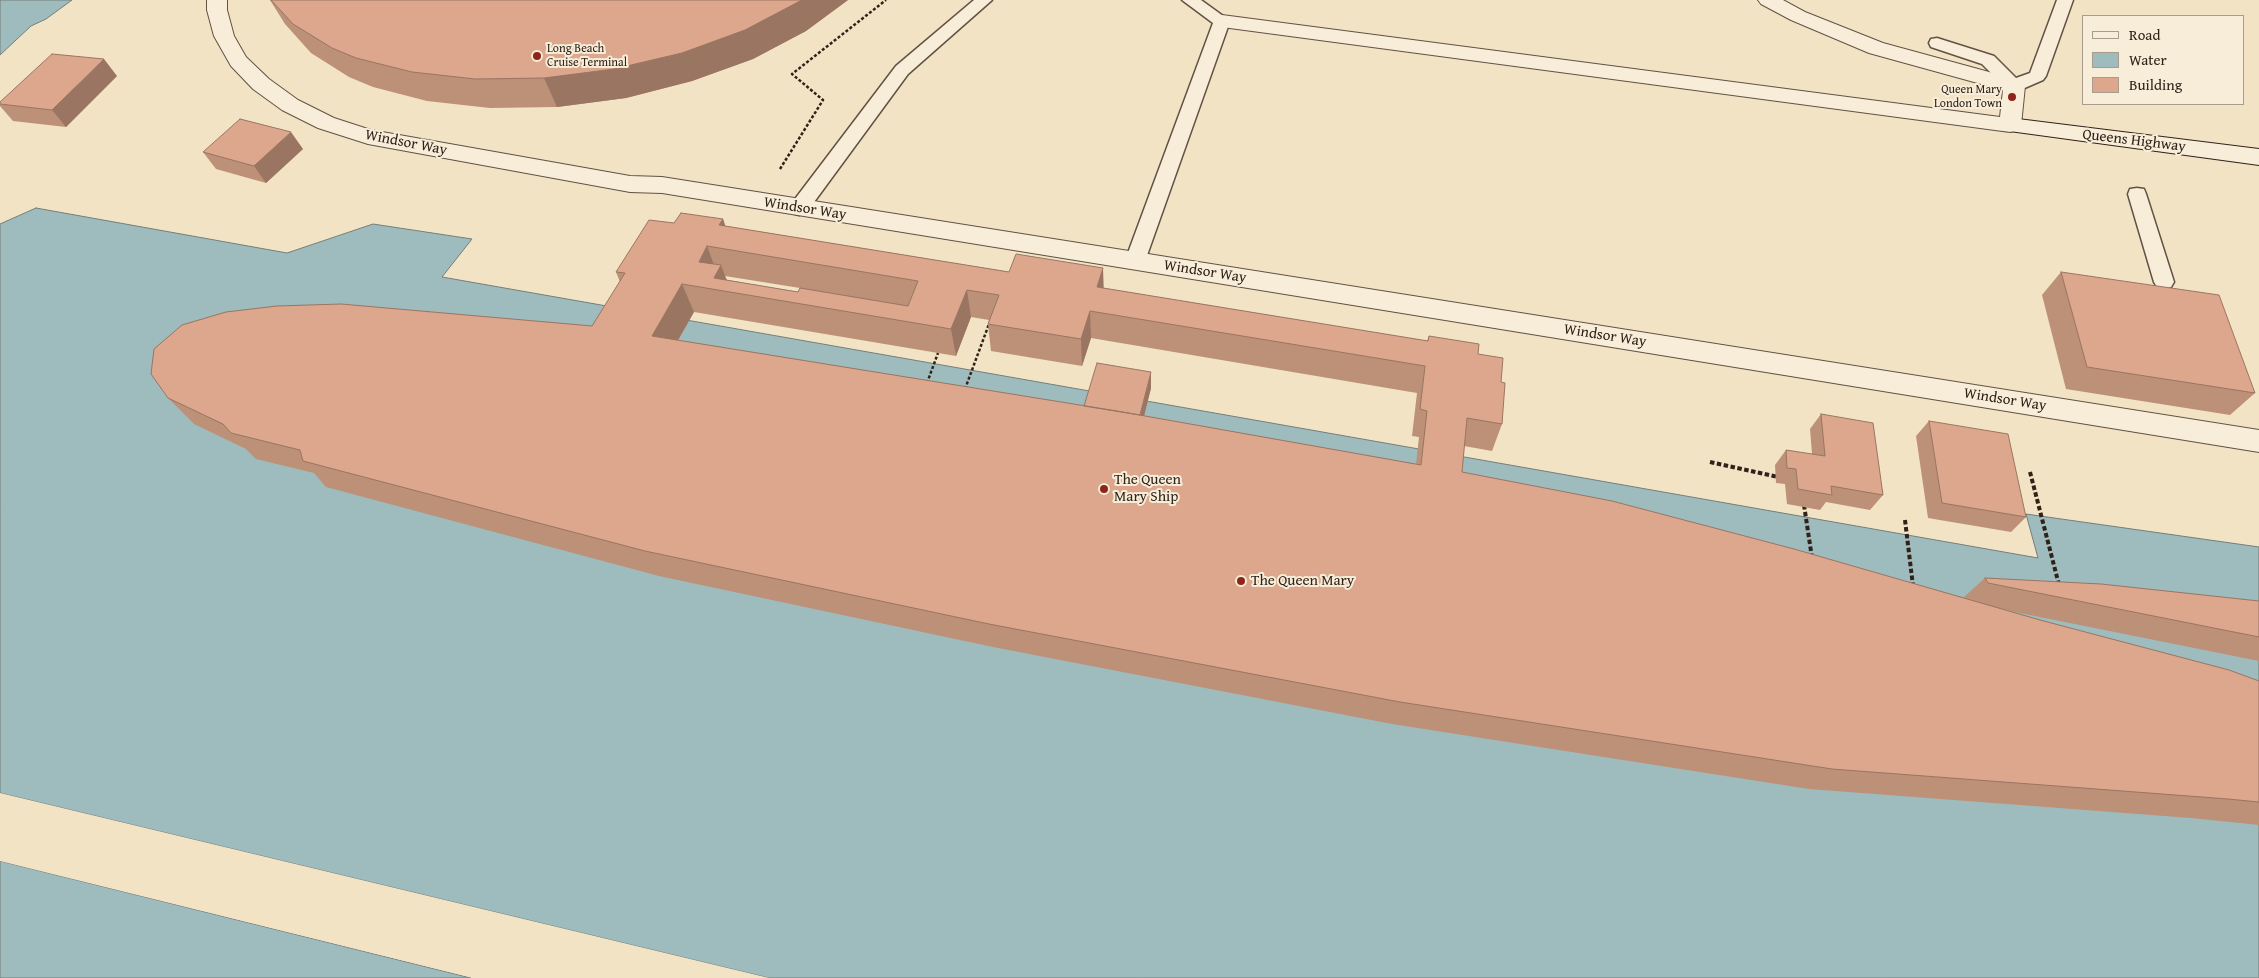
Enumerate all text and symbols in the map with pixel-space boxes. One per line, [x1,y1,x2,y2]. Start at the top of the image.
legend [2082,15,2244,105]
text: Road [2129,24,2160,45]
place label: Long Beach Cruise Terminal [547,42,627,70]
text: Water [2129,49,2167,70]
marker: Long Beach Cruise Terminal [531,50,543,62]
text: Building [2129,74,2182,95]
place label: Queen Mary London Town [1934,83,2002,111]
marker: Queen Mary London Town [2006,91,2018,103]
street label: Windsor Way [363,126,449,160]
street label: Queens Highway [2081,126,2187,156]
street label: Windsor Way [762,194,848,224]
street label: Windsor Way [1162,257,1248,287]
street label: Windsor Way [1562,321,1648,351]
street label: Windsor Way [1962,385,2048,415]
place label: The Queen Mary Ship [1114,471,1181,506]
marker: The Queen Mary Ship [1098,483,1110,495]
place label: The Queen Mary [1251,572,1354,590]
marker: The Queen Mary [1235,575,1247,587]

